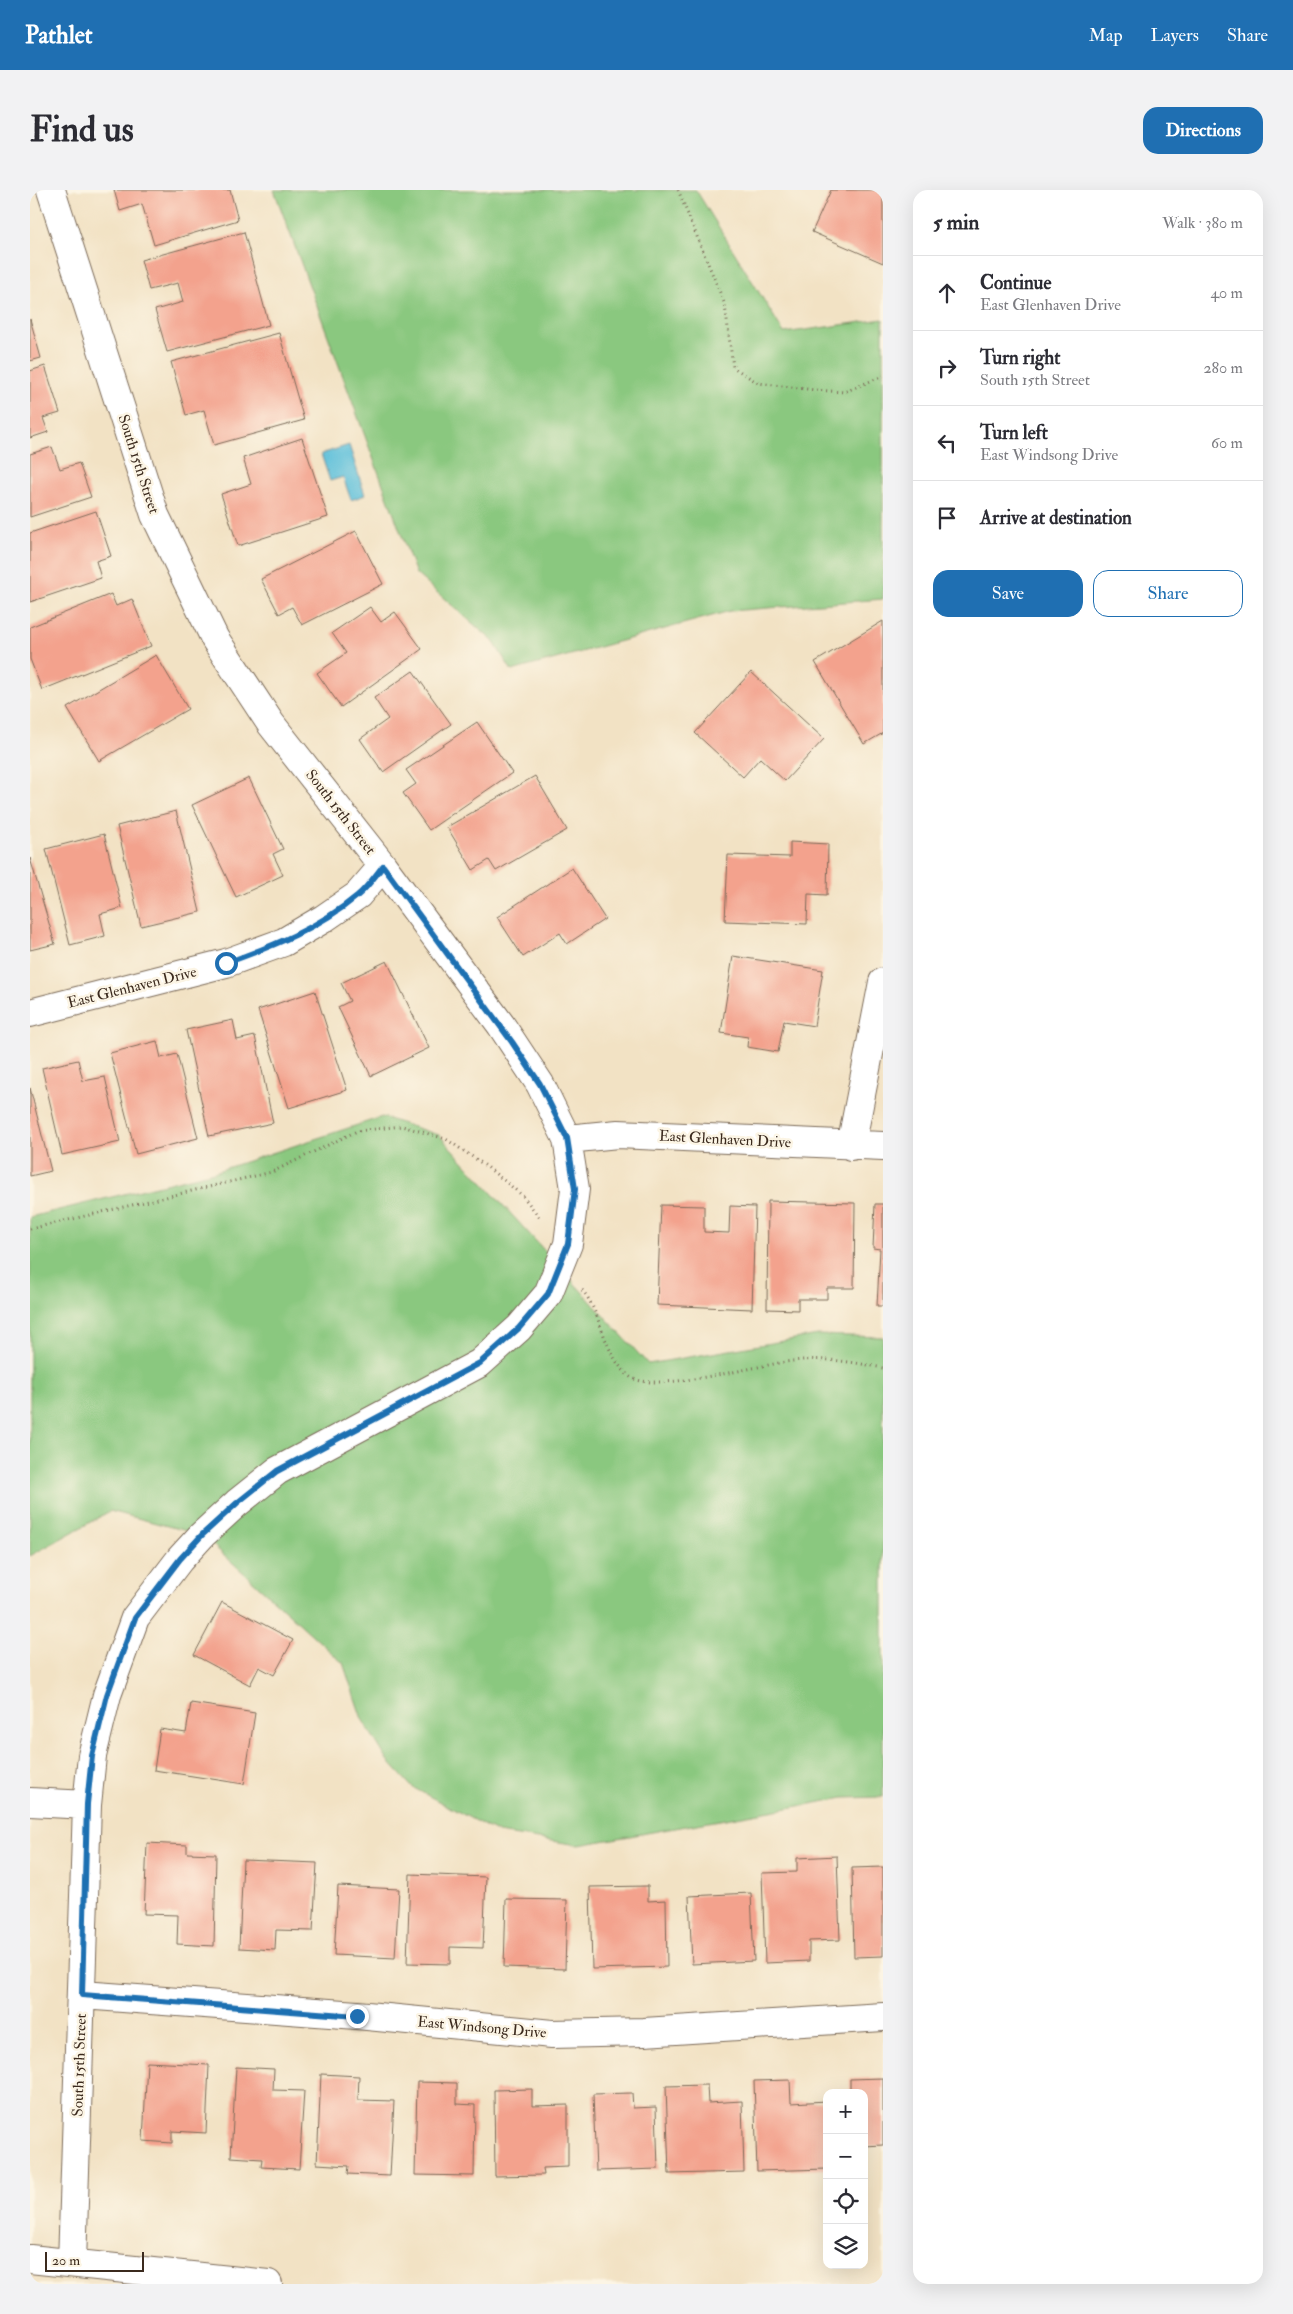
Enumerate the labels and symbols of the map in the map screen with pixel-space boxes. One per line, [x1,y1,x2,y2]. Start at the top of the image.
street label: South 15th Street [114,412,164,516]
street label: South 15th Street [301,766,380,859]
route start [215,952,238,975]
street label: East Glenhaven Drive [66,962,199,1013]
street label: East Glenhaven Drive [658,1127,791,1152]
route end [346,2005,369,2028]
street label: East Windsong Drive [417,2012,547,2043]
street label: South 15th Street [68,2013,91,2117]
scale bar [45,2249,144,2272]

